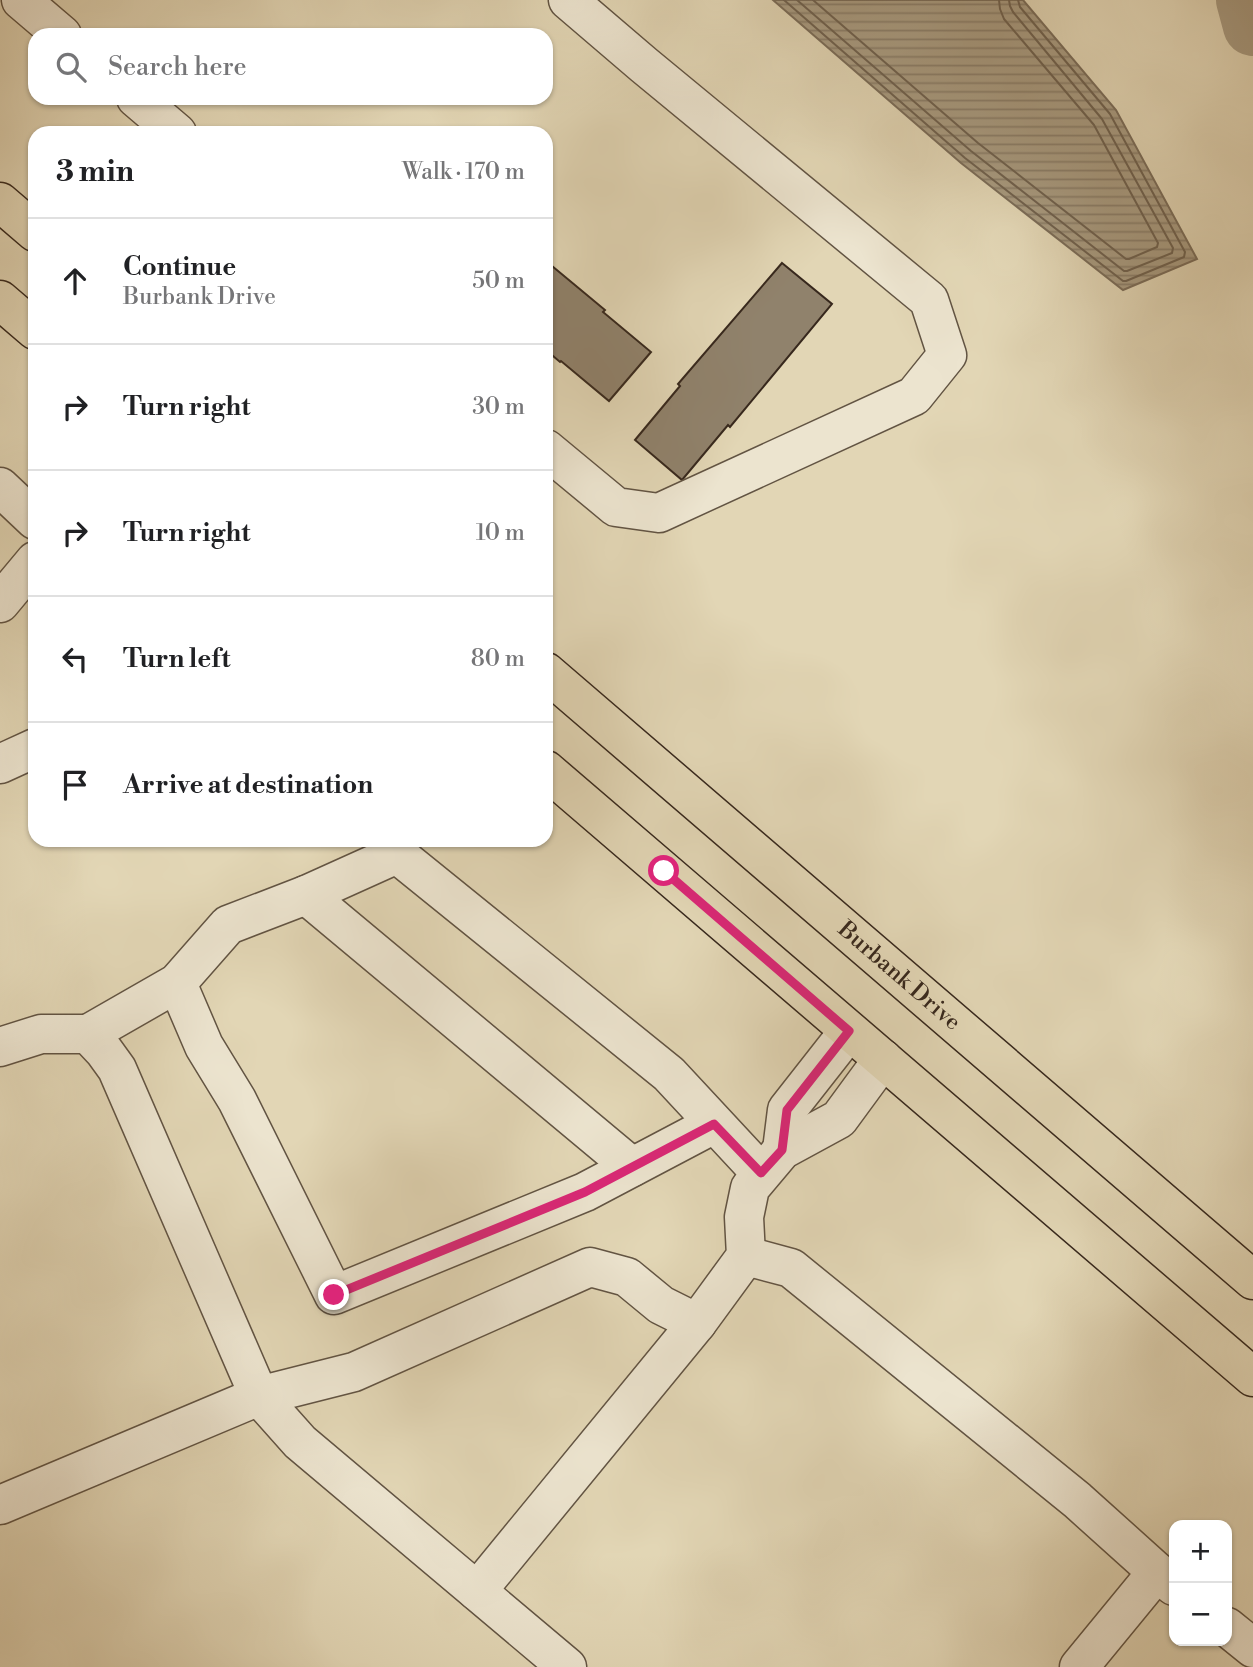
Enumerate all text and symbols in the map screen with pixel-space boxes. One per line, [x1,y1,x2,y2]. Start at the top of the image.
search box [28,28,553,105]
icon: search [52,48,90,86]
text: Search here [108,51,247,83]
text: 3 min [56,153,134,191]
text: Walk · 170 m [402,158,525,186]
text: Continue [123,251,236,283]
icon: ahead [56,262,94,300]
text: 50 m [472,267,525,295]
text: Burbank Drive [123,283,276,311]
icon: right [56,388,94,426]
text: Turn right [123,391,251,423]
text: 30 m [472,393,525,421]
icon: right [56,514,94,552]
text: Turn right [123,517,251,549]
text: 10 m [476,519,525,547]
icon: left [56,640,94,678]
text: Turn left [123,643,231,675]
text: 80 m [471,645,525,673]
icon: arrive [56,766,94,804]
text: Arrive at destination [123,769,373,801]
route start [648,855,679,886]
street label: Burbank Drive [831,915,966,1036]
route end [318,1279,349,1310]
map controls [1169,1520,1232,1646]
button: + [1169,1520,1232,1583]
button: − [1169,1583,1232,1646]

